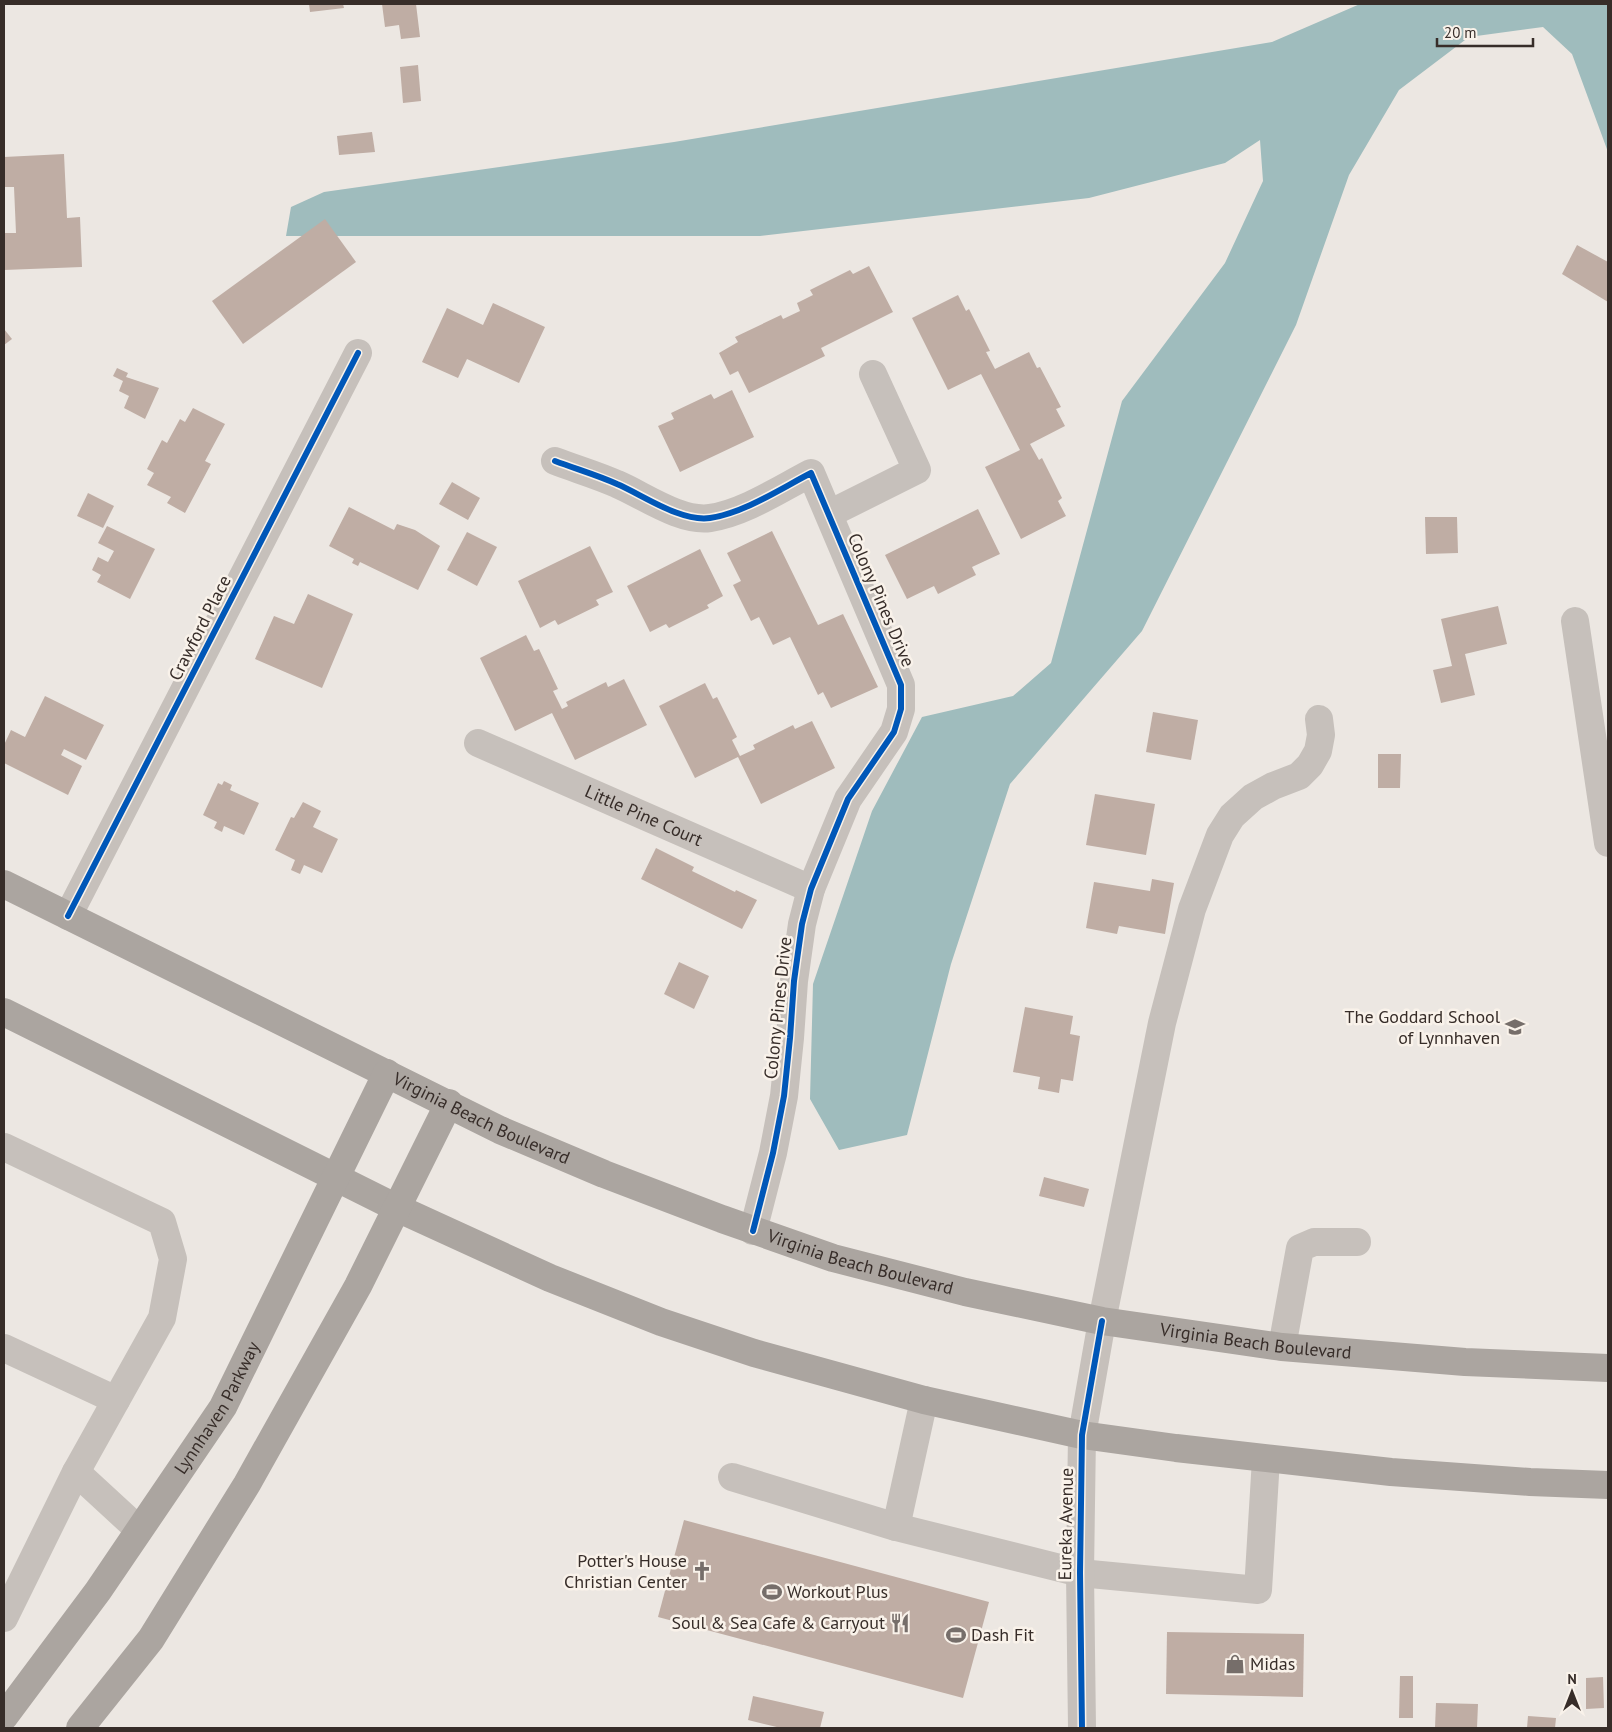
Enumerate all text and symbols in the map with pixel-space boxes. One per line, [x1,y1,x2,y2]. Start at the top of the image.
scale bar [1437,15,1533,47]
text: 20 m [1444,23,1477,42]
street label: Colony Pines Drive [843,529,920,670]
street label: Crawford Place [163,571,236,684]
street label: Little Pine Court [582,779,706,851]
street label: Colony Pines Drive [759,936,796,1080]
place label: The Goddard School of Lynnhaven [1345,1005,1501,1049]
school or university icon: The Goddard School of Lynnhaven [1504,1016,1526,1038]
street label: Virginia Beach Boulevard [388,1066,574,1169]
street label: Virginia Beach Boulevard [763,1223,956,1300]
street label: Virginia Beach Boulevard [1158,1317,1352,1364]
street label: Lynnhaven Parkway [169,1337,265,1478]
street label: Eureka Avenue [1053,1467,1078,1580]
place label: Potter's House Christian Center [564,1549,687,1593]
church icon: Potter's House Christian Center [691,1560,713,1582]
place label: Workout Plus [787,1580,888,1603]
sports icon: Workout Plus [761,1581,783,1603]
place label: Soul & Sea Cafe & Carryout [672,1611,885,1634]
restaurant icon: Soul & Sea Cafe & Carryout [889,1612,911,1634]
place label: Dash Fit [971,1623,1034,1646]
sports icon: Dash Fit [945,1624,967,1646]
place label: Midas [1250,1652,1295,1675]
shop icon: Midas [1224,1653,1246,1675]
north arrow [1547,1667,1597,1717]
text: N [1567,1670,1577,1688]

